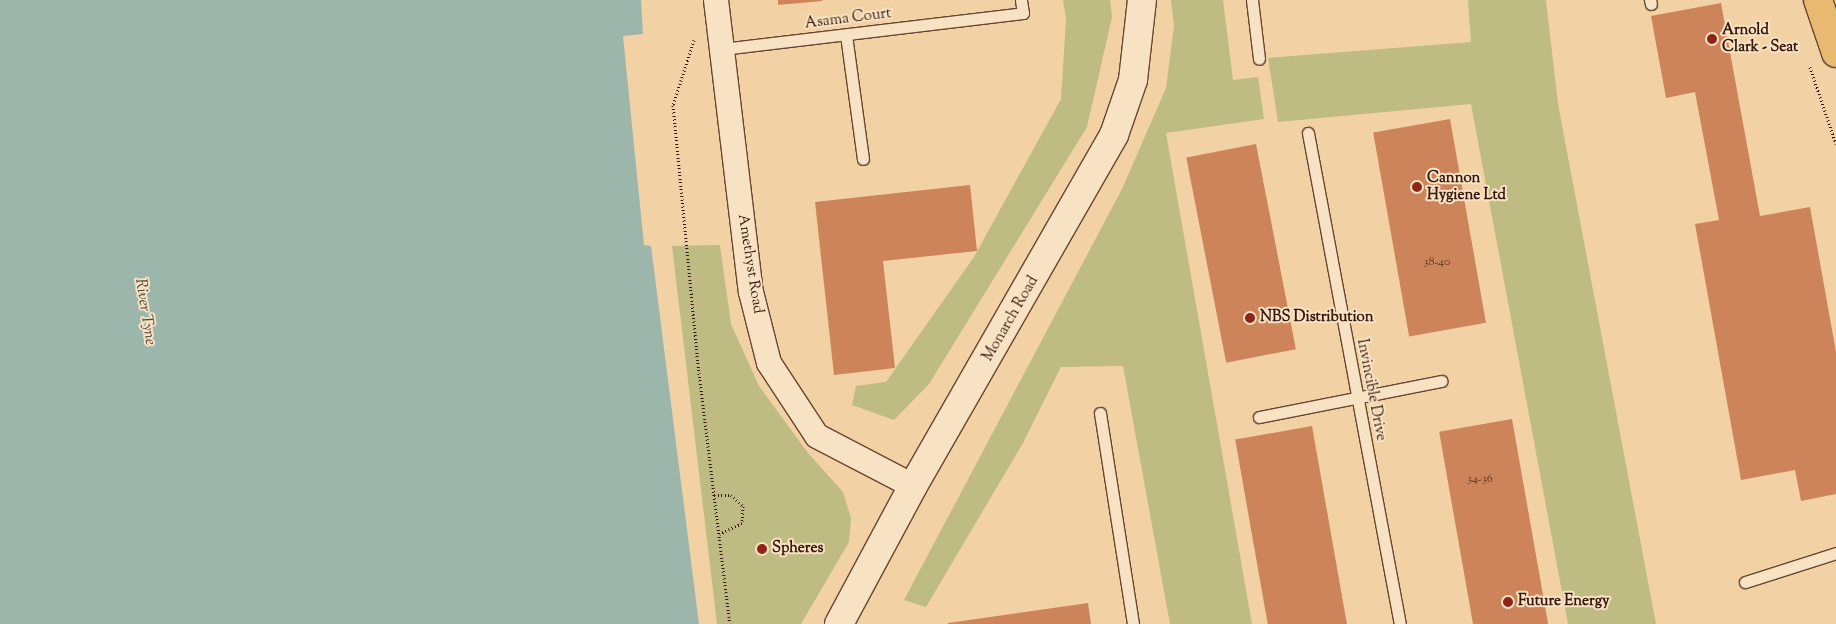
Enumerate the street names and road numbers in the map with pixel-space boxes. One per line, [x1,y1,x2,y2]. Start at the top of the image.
street label: Asama Court [804,5,892,33]
street label: Amethyst Road [733,213,767,315]
street label: Monarch Road [979,273,1043,365]
street label: Invincible Drive [1352,337,1390,443]

